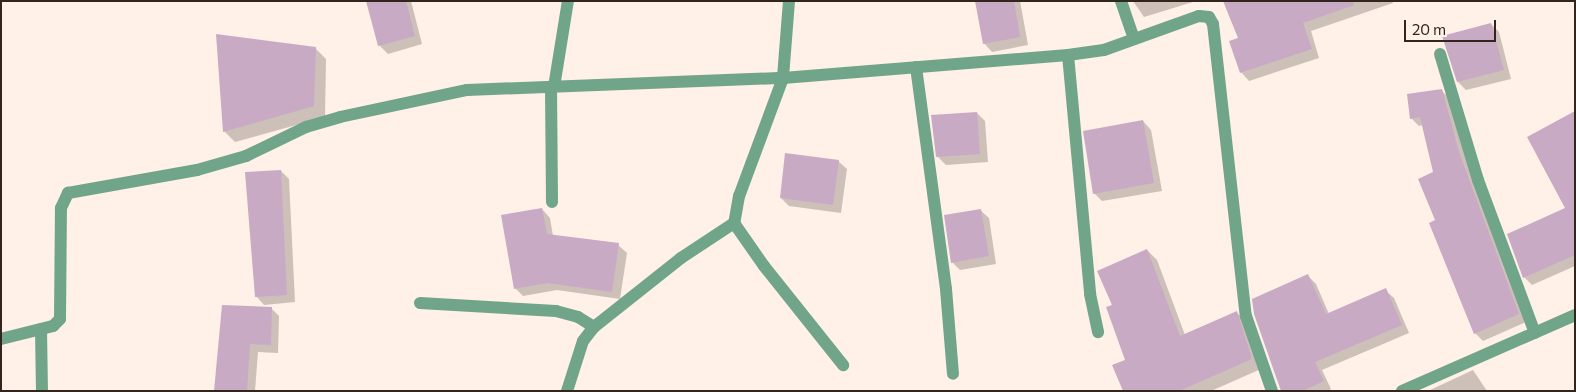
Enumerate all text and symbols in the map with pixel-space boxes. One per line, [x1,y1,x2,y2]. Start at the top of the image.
scale bar [1406,10,1498,42]
text: 20 m [1412,20,1446,38]

